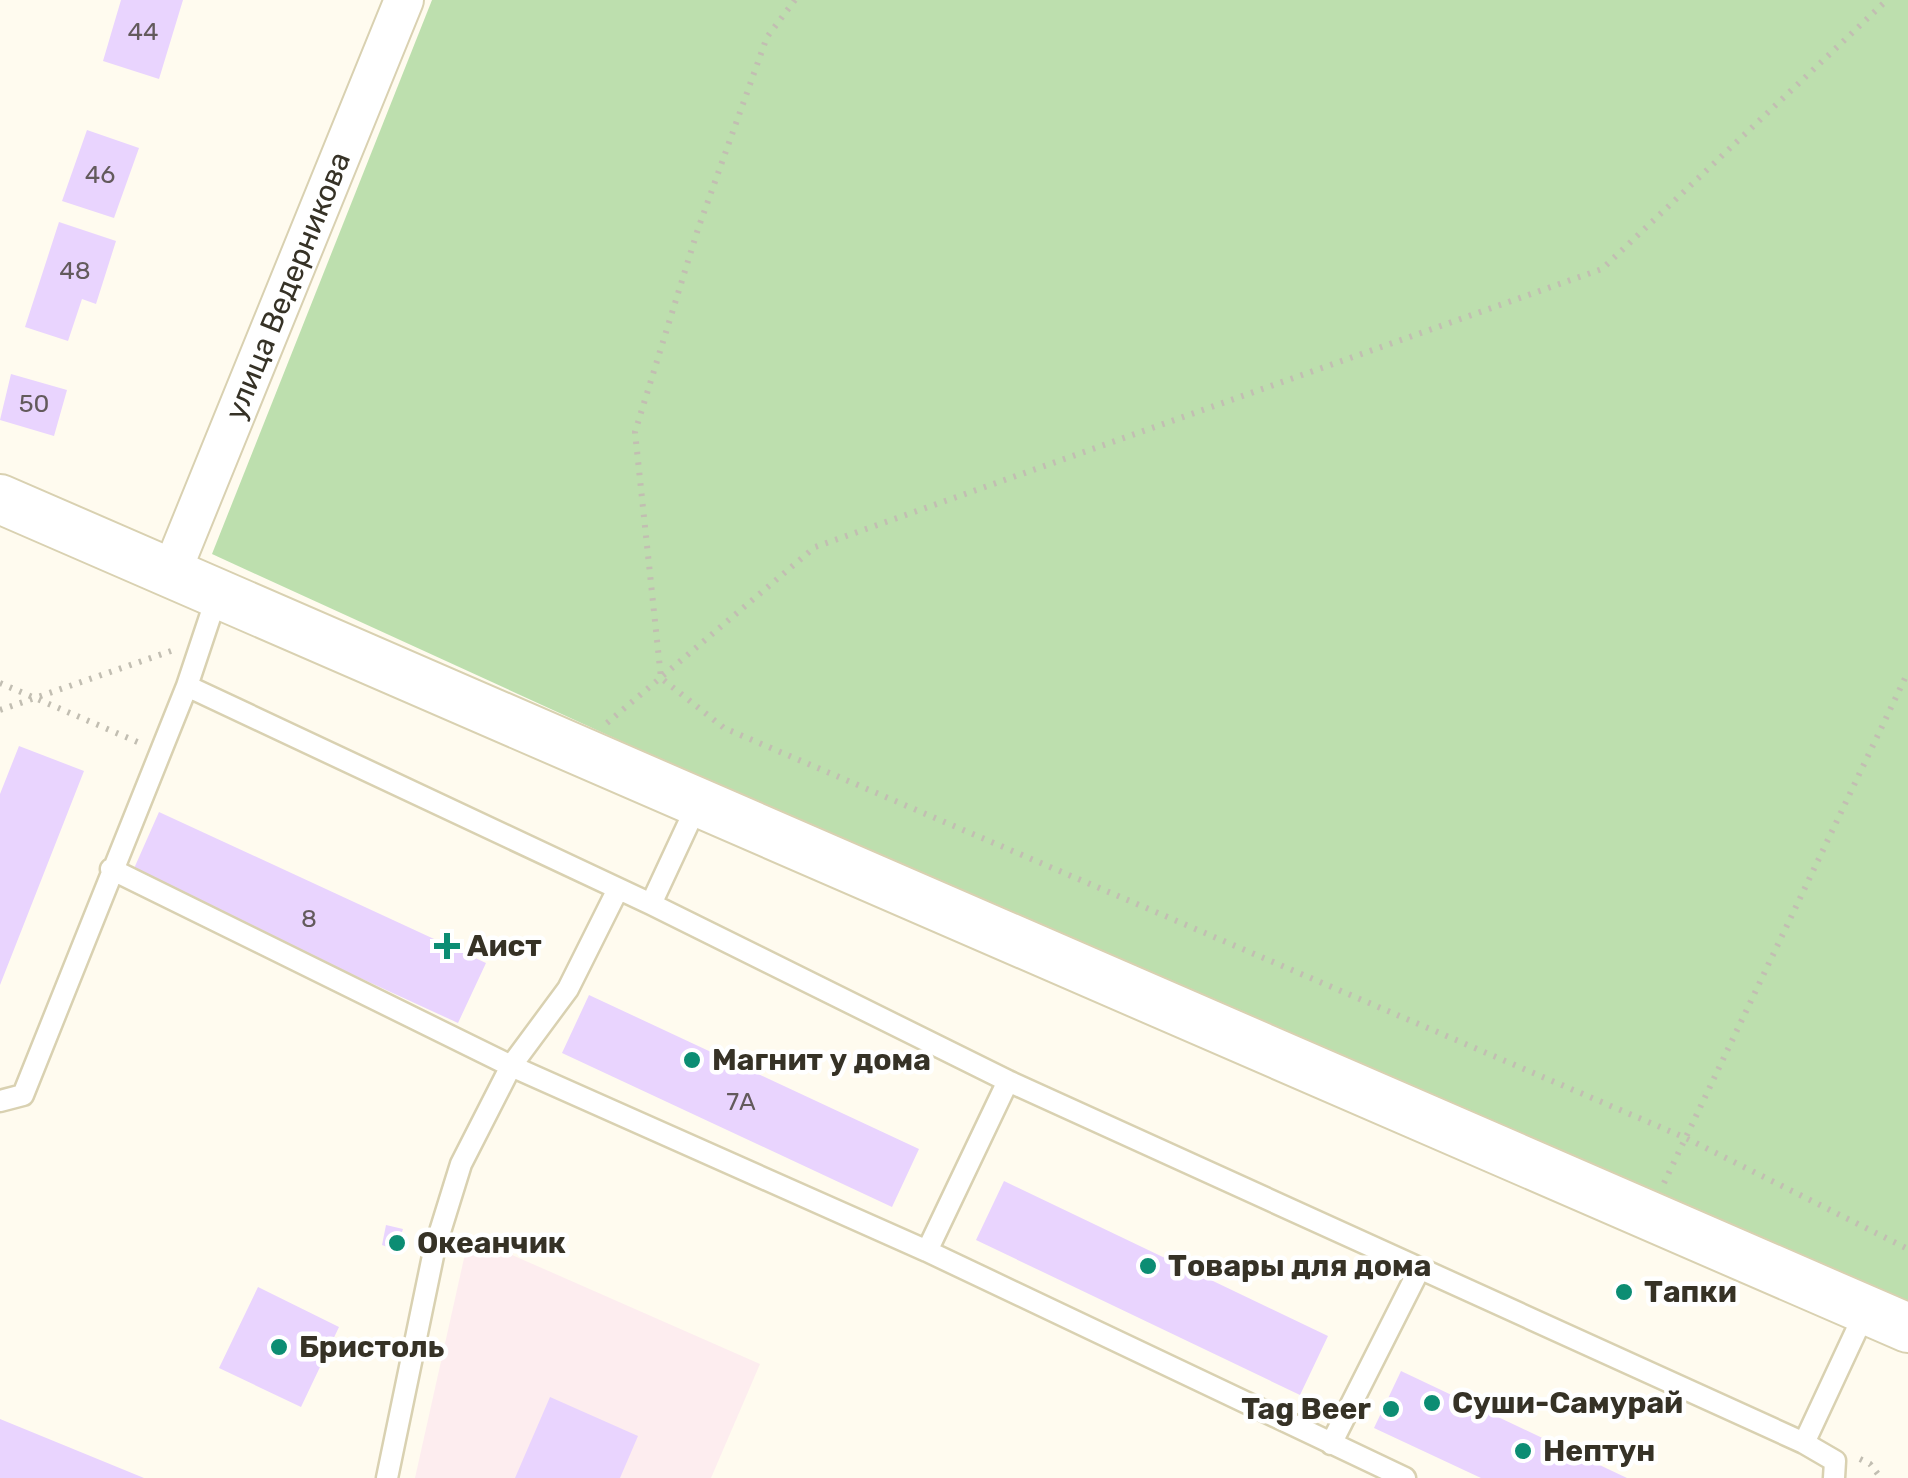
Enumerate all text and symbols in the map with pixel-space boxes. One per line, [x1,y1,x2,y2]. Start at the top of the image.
house number: 44 [127,17,159,46]
street label: улица Ведерникова [217,147,358,425]
house number: 46 [85,160,115,189]
house number: 48 [59,256,91,285]
house number: 50 [19,389,49,418]
house number: 8 [301,904,317,933]
place label: Аист [467,928,542,964]
marker: Аист [436,935,458,957]
place label: Магнит у дома [712,1042,931,1078]
marker: Магнит у дома [681,1049,703,1071]
house number: 7А [726,1087,756,1116]
place label: Океанчик [417,1225,566,1261]
marker: Океанчик [386,1232,408,1254]
place label: Товары для дома [1168,1248,1432,1284]
marker: Товары для дома [1137,1255,1159,1277]
place label: Тапки [1644,1274,1737,1310]
marker: Тапки [1613,1281,1635,1303]
place label: Бристоль [299,1329,445,1365]
marker: Бристоль [268,1336,290,1358]
place label: Суши-Самурай [1452,1385,1683,1421]
place label: Tag Beer [1241,1391,1371,1427]
marker: Суши-Самурай [1421,1392,1443,1414]
marker: Tag Beer [1380,1398,1402,1420]
place label: Нептун [1543,1433,1655,1469]
marker: Нептун [1512,1440,1534,1462]

